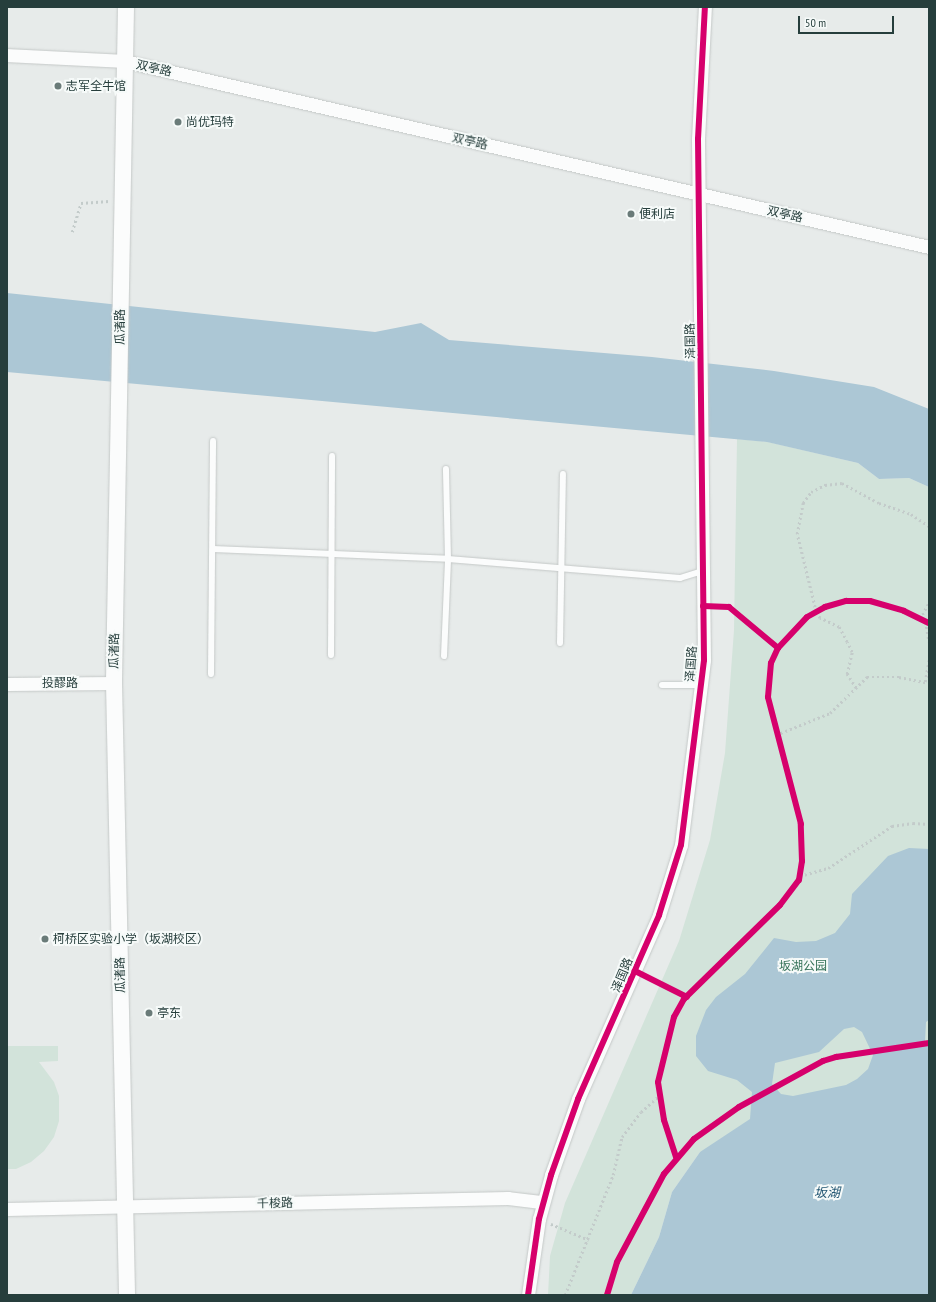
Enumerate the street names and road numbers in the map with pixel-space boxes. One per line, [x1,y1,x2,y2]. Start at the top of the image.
street label: 双亭路 [135,57,173,79]
street label: 双亭路 [451,130,489,152]
street label: 双亭路 [766,203,804,225]
street label: 瓜渚路 [113,309,127,345]
street label: 泽国路 [682,323,698,359]
street label: 瓜渚路 [106,633,122,669]
street label: 泽国路 [683,646,699,682]
street label: 投醪路 [42,676,78,690]
street label: 泽国路 [608,956,636,994]
street label: 瓜渚路 [112,957,128,993]
street label: 千梭路 [257,1195,293,1211]

